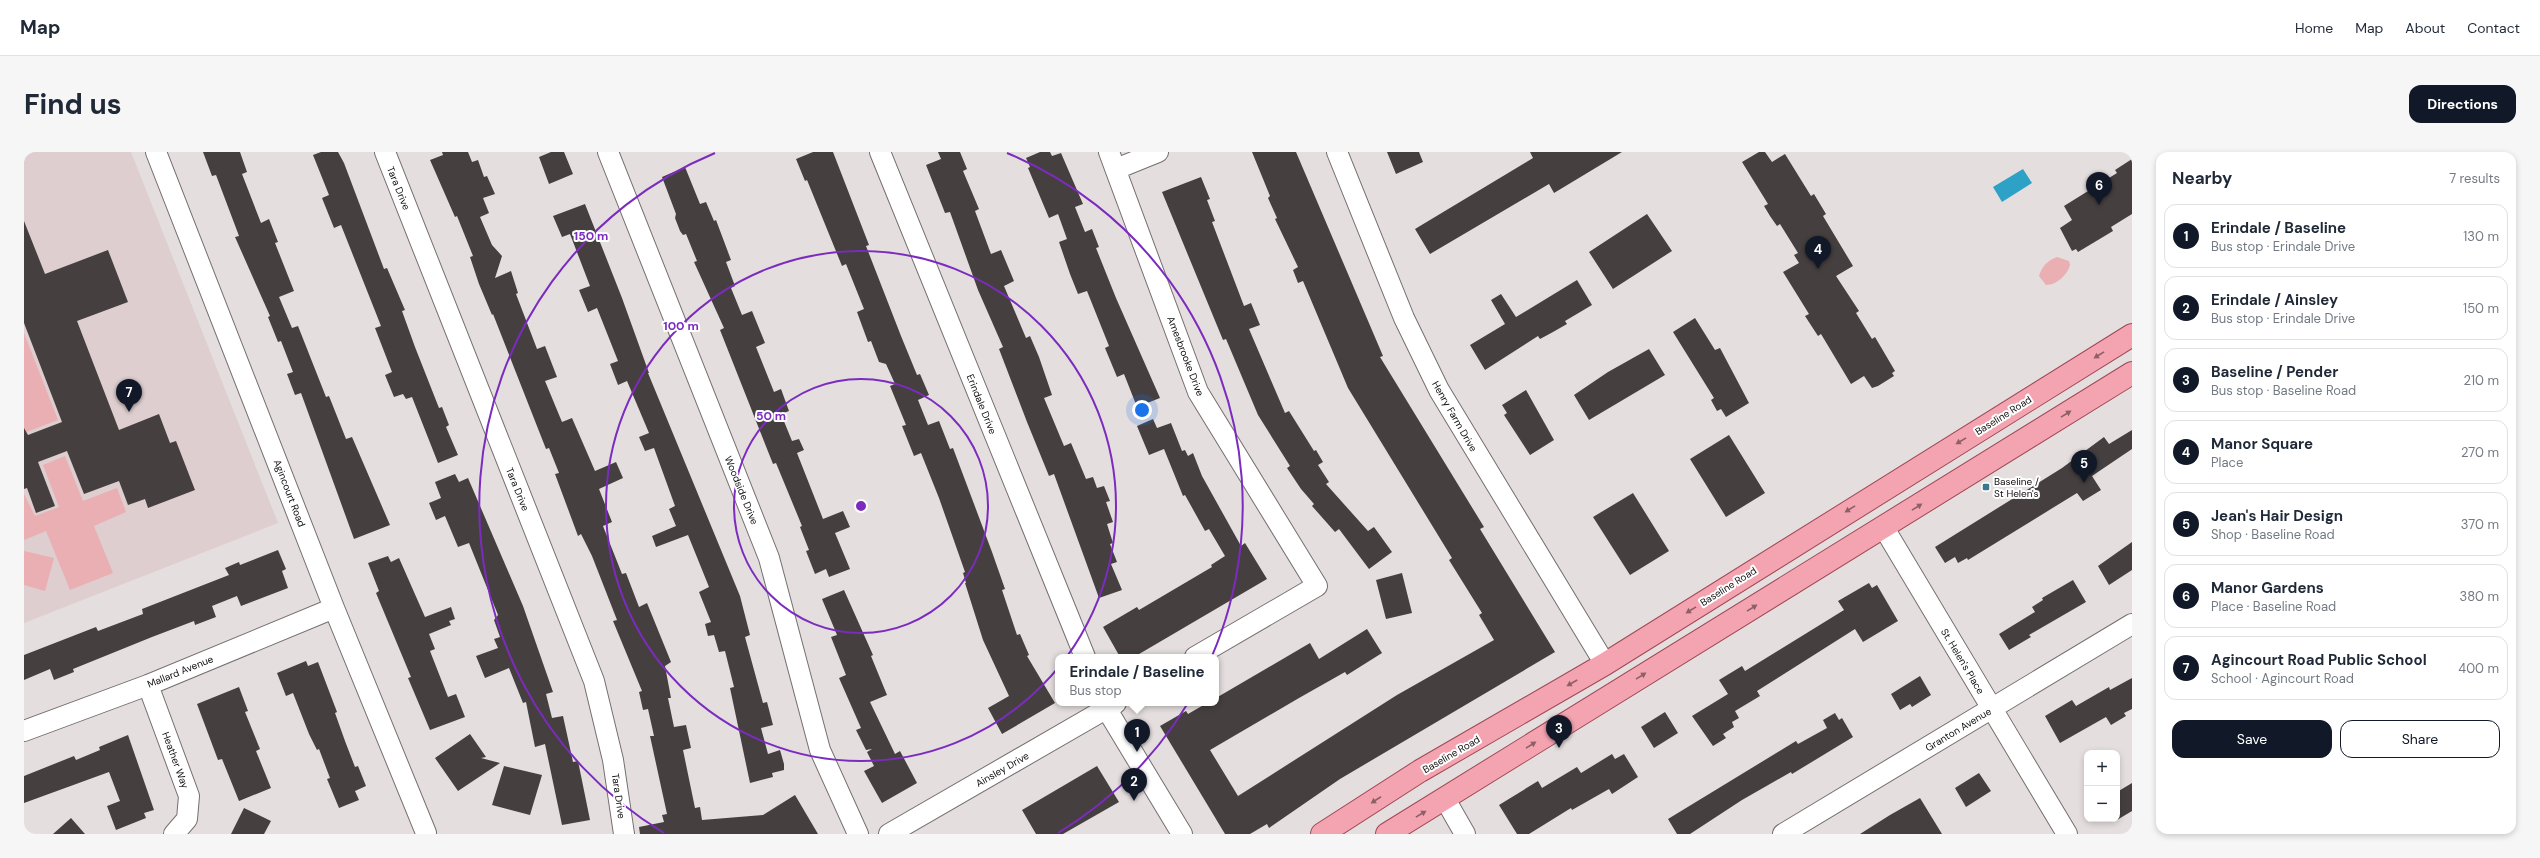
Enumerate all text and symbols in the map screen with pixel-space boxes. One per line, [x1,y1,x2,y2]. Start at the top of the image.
text: Map [20,15,60,40]
text: Home [2295,19,2333,37]
text: Map [2355,19,2383,37]
text: About [2405,19,2445,37]
text: Contact [2467,19,2520,37]
button: Directions [2409,85,2516,123]
text: Find us [24,86,122,123]
street label: Tara Drive [384,165,413,212]
text: Nearby [2172,167,2232,189]
text: 7 results [2449,170,2500,187]
pin: 6 [2086,172,2112,205]
text: Erindale / Baseline [2211,218,2346,238]
text: 150 m [574,228,608,244]
text: 1 [2184,228,2188,245]
text: 130 m [2463,228,2499,245]
pin: 4 [1805,236,1831,269]
text: Bus stop · Erindale Drive [2211,238,2355,255]
text: Erindale / Ainsley [2211,290,2338,310]
text: 2 [2182,300,2190,317]
text: 150 m [2463,300,2499,317]
text: Bus stop · Erindale Drive [2211,310,2355,327]
street label: Amesbrooke Drive [1164,314,1207,398]
text: 100 m [663,318,699,334]
one-way arrow [2093,352,2105,359]
text: Baseline / Pender [2211,362,2338,382]
street label: Erindale Drive [964,372,1000,436]
text: 3 [2182,372,2190,389]
text: 210 m [2464,372,2499,389]
pin: 7 [116,379,142,412]
street label: Henry Farm Drive [1429,379,1480,454]
text: Bus stop · Baseline Road [2211,382,2356,399]
street label: Baseline Road [1973,393,2034,438]
your location [1132,400,1152,420]
text: 50 m [756,408,786,424]
one-way arrow [2061,410,2071,418]
text: Manor Square [2211,434,2313,454]
one-way arrow [1955,438,1967,445]
text: 4 [2182,444,2190,461]
text: 270 m [2461,444,2499,461]
pin: 5 [2071,450,2097,483]
street label: Woodside Drive [722,454,761,527]
text: Place [2211,454,2243,471]
street label: Agincourt Road [271,458,308,529]
street label: Tara Drive [503,466,532,513]
place label: Baseline / St Helen's [1994,475,2039,500]
marker: Baseline / St Helen's [1981,482,1991,492]
centre of rings [854,499,868,513]
one-way arrow [1912,503,1922,511]
one-way arrow [1845,505,1855,513]
text: Jean's Hair Design [2211,506,2343,526]
text: 5 [2182,516,2190,533]
text: 370 m [2461,516,2499,533]
text: Shop · Baseline Road [2211,526,2335,543]
street label: Baseline Road [1698,564,1759,609]
text: Manor Gardens [2211,578,2324,598]
text: 6 [2182,588,2190,605]
text: 380 m [2459,588,2499,605]
text: Place · Baseline Road [2211,598,2336,615]
one-way arrow [1746,605,1758,612]
one-way arrow [1686,606,1696,614]
street label: St. Helen's Place [1938,626,1987,697]
text: Agincourt Road Public School [2211,650,2427,670]
street label: Mallard Avenue [145,652,215,691]
popup [1055,654,1219,706]
text: 7 [2183,660,2189,677]
text: 400 m [2458,660,2499,677]
text: Erindale / Baseline [1069,662,1205,682]
text: School · Agincourt Road [2211,670,2354,687]
one-way arrow [1635,673,1647,680]
one-way arrow [1566,680,1577,687]
text: Bus stop [1069,682,1122,699]
street label: Granton Avenue [1923,704,1994,754]
pin: 3 [1546,715,1572,748]
pin: 1 [1124,719,1150,752]
button: Save [2172,720,2332,758]
button: Share [2340,720,2500,758]
street label: Heather Way [159,730,192,791]
street label: Baseline Road [1420,733,1482,776]
one-way arrow [1526,741,1536,749]
street label: Ainsley Drive [973,749,1031,790]
map controls [2084,750,2120,822]
button: + [2084,750,2120,786]
pin: 2 [1121,768,1147,801]
street label: Tara Drive [609,772,628,820]
button: − [2084,786,2120,822]
one-way arrow [1371,796,1381,804]
one-way arrow [1415,810,1427,817]

